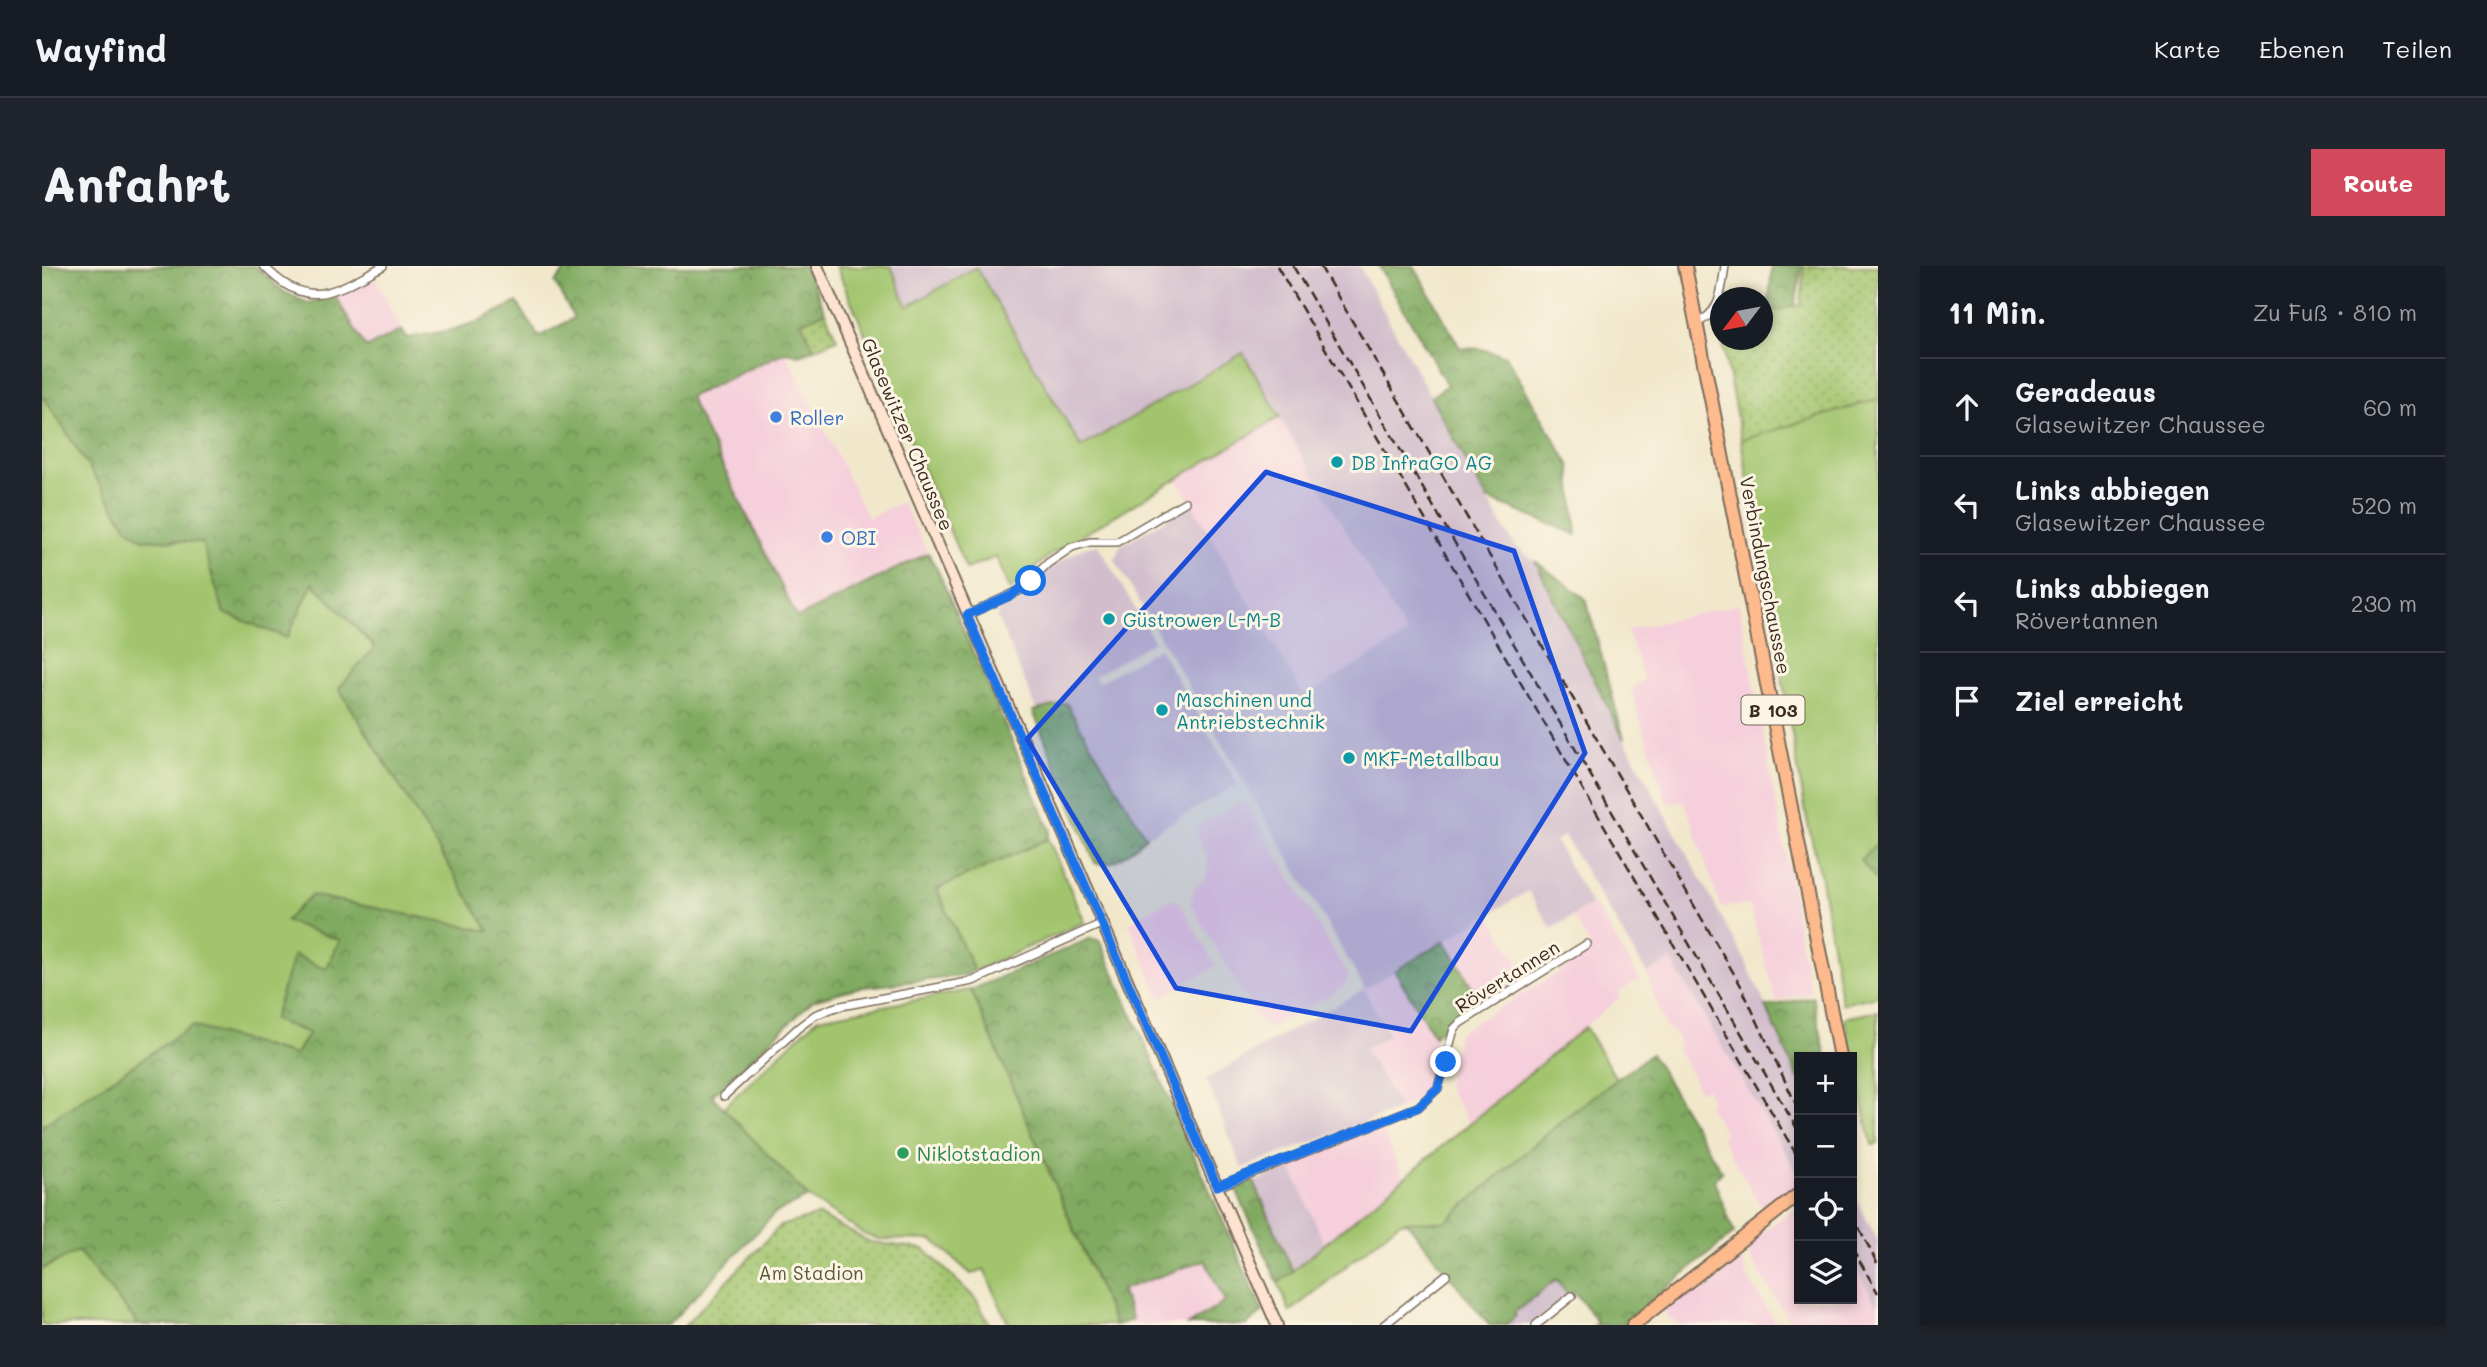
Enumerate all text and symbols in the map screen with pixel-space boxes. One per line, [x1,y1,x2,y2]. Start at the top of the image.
text: Wayfind [35,27,166,70]
text: Karte [2154,33,2221,64]
text: Ebenen [2259,33,2344,64]
text: Teilen [2382,33,2452,64]
button: Route [2311,149,2445,216]
text: Anfahrt [42,151,231,214]
north arrow [1710,287,1773,350]
text: 11 Min. [1948,292,2046,332]
text: Zu Fuß · 810 m [2253,297,2417,327]
street label: Glasewitzer Chaussee [856,334,960,534]
text: Geradeaus [2015,375,2156,409]
icon: ahead [1948,388,1986,426]
text: 60 m [2363,392,2417,422]
place label: Roller [790,405,844,430]
marker: Roller [768,409,784,425]
text: Glasewitzer Chaussee [2015,409,2266,439]
place label: DB InfraGO AG [1351,450,1492,475]
marker: DB InfraGO AG [1329,454,1345,470]
text: Links abbiegen [2015,473,2210,507]
street label: Verbindungschaussee [1735,474,1797,676]
icon: left [1948,486,1986,524]
text: 520 m [2351,490,2417,520]
text: Glasewitzer Chaussee [2015,507,2266,537]
place label: OBI [841,525,876,550]
marker: OBI [819,529,835,545]
route start [1015,565,1046,596]
text: Links abbiegen [2015,571,2210,605]
icon: left [1948,584,1986,622]
text: 230 m [2351,588,2417,618]
text: Rövertannen [2015,605,2158,635]
place label: Güstrower L-M-B [1123,607,1281,632]
marker: Güstrower L-M-B [1101,611,1117,627]
icon: arrive [1948,682,1986,720]
text: Ziel erreicht [2015,684,2183,718]
place label: Maschinen und Antriebstechnik [1176,687,1325,734]
road number: B 103 [1742,696,1804,724]
marker: Maschinen und Antriebstechnik [1154,702,1170,718]
place label: MKF-Metallbau [1363,746,1499,771]
marker: MKF-Metallbau [1341,750,1357,766]
street label: Rövertannen [1450,934,1564,1018]
route end [1430,1046,1461,1077]
map controls [1794,1052,1857,1304]
button: + [1794,1052,1857,1115]
button: − [1794,1115,1857,1178]
place label: Niklotstadion [917,1141,1040,1166]
marker: Niklotstadion [895,1145,911,1161]
button: locate [1794,1178,1857,1241]
button: layers [1794,1241,1857,1304]
park label: Am Stadion [759,1260,863,1285]

